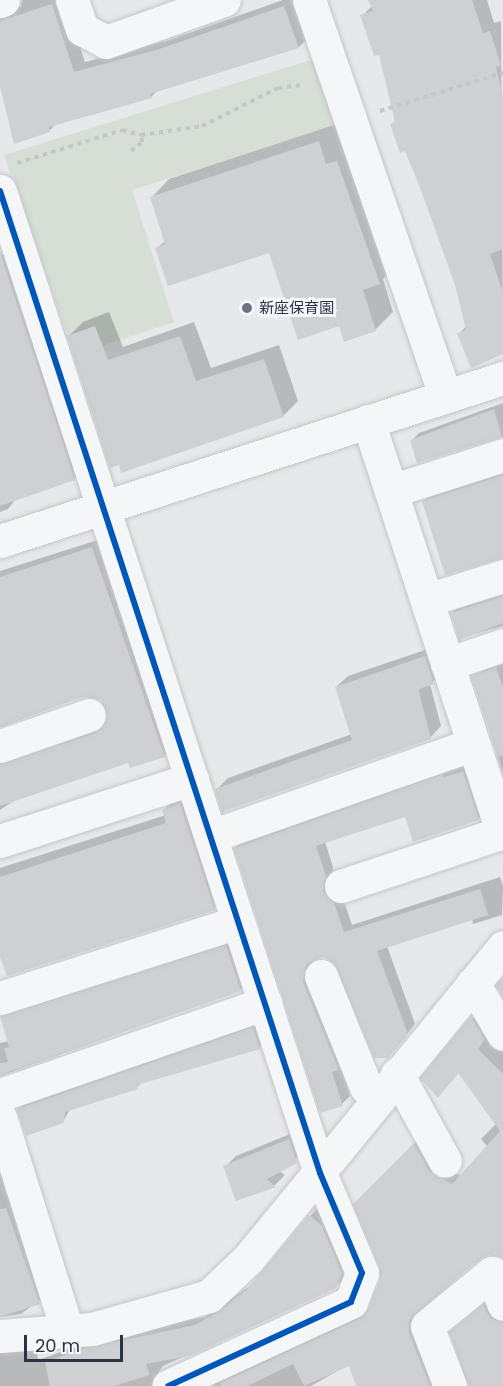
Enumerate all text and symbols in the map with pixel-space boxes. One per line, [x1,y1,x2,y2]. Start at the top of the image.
place label: 新座保育園 [259,299,334,317]
marker: 新座保育園 [240,301,254,315]
scale bar [27,1323,126,1361]
text: 20 m [35,1333,80,1358]

